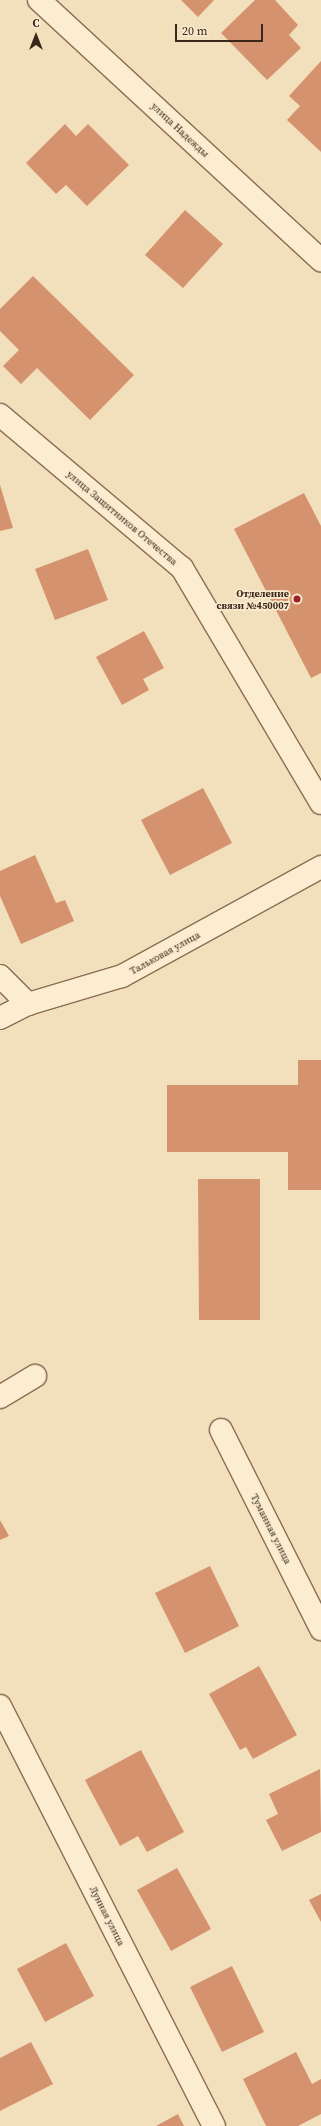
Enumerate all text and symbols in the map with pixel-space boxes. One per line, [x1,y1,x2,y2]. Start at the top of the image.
north arrow [16,16,56,56]
text: С [33,16,39,31]
scale bar [177,16,265,42]
text: 20 m [182,23,208,39]
street label: улица Надежды [149,100,211,160]
street label: улица Защитников Отечества [64,468,180,568]
place label: Отделение связи №450007 [216,587,289,610]
marker: Отделение связи №450007 [292,594,302,604]
street label: Тальковая улица [128,929,202,977]
street label: Туманная улица [248,1492,294,1566]
street label: Лунная улица [87,1884,127,1948]

